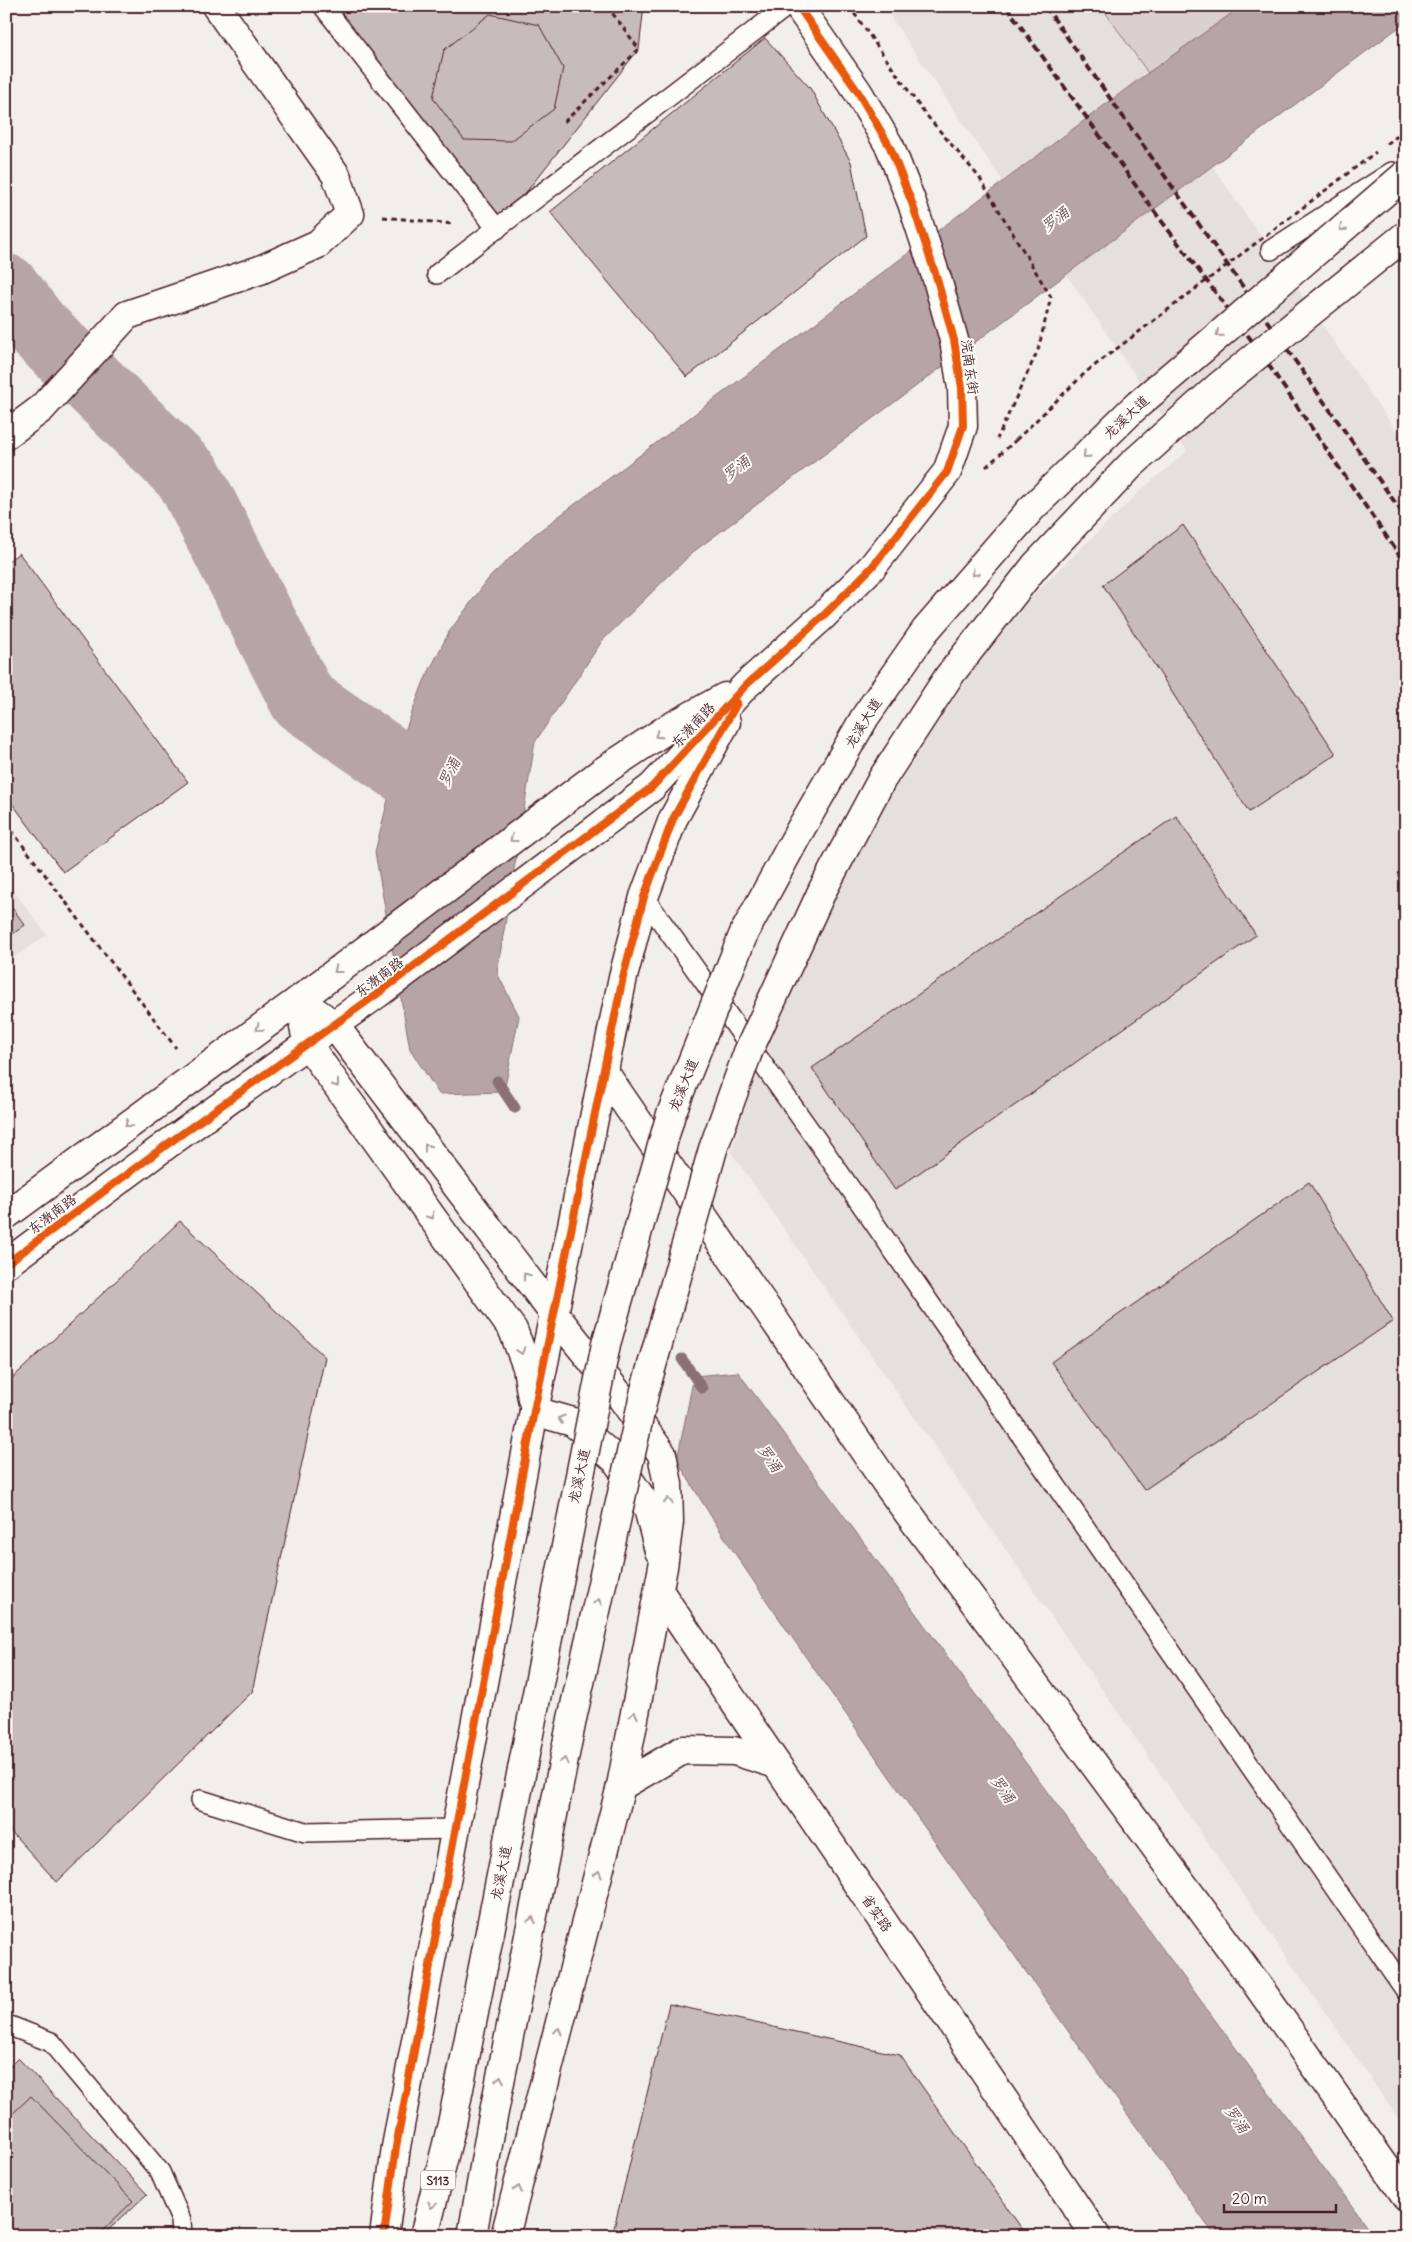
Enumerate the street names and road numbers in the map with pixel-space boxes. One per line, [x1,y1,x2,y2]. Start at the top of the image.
street label: 浣南东街 [957,338,983,396]
street label: 龙溪大道 [1099,391,1153,443]
street label: 龙溪大道 [841,694,885,752]
street label: 东漖南路 [667,698,719,752]
street label: 东漖南路 [351,953,407,1001]
street label: 龙溪大道 [664,1056,702,1114]
street label: 东漖南路 [24,1190,80,1238]
street label: 龙溪大道 [564,1447,594,1505]
street label: 龙溪大道 [487,1844,515,1902]
street label: 省实路 [858,1891,896,1935]
road number: S113 [420,2170,456,2190]

